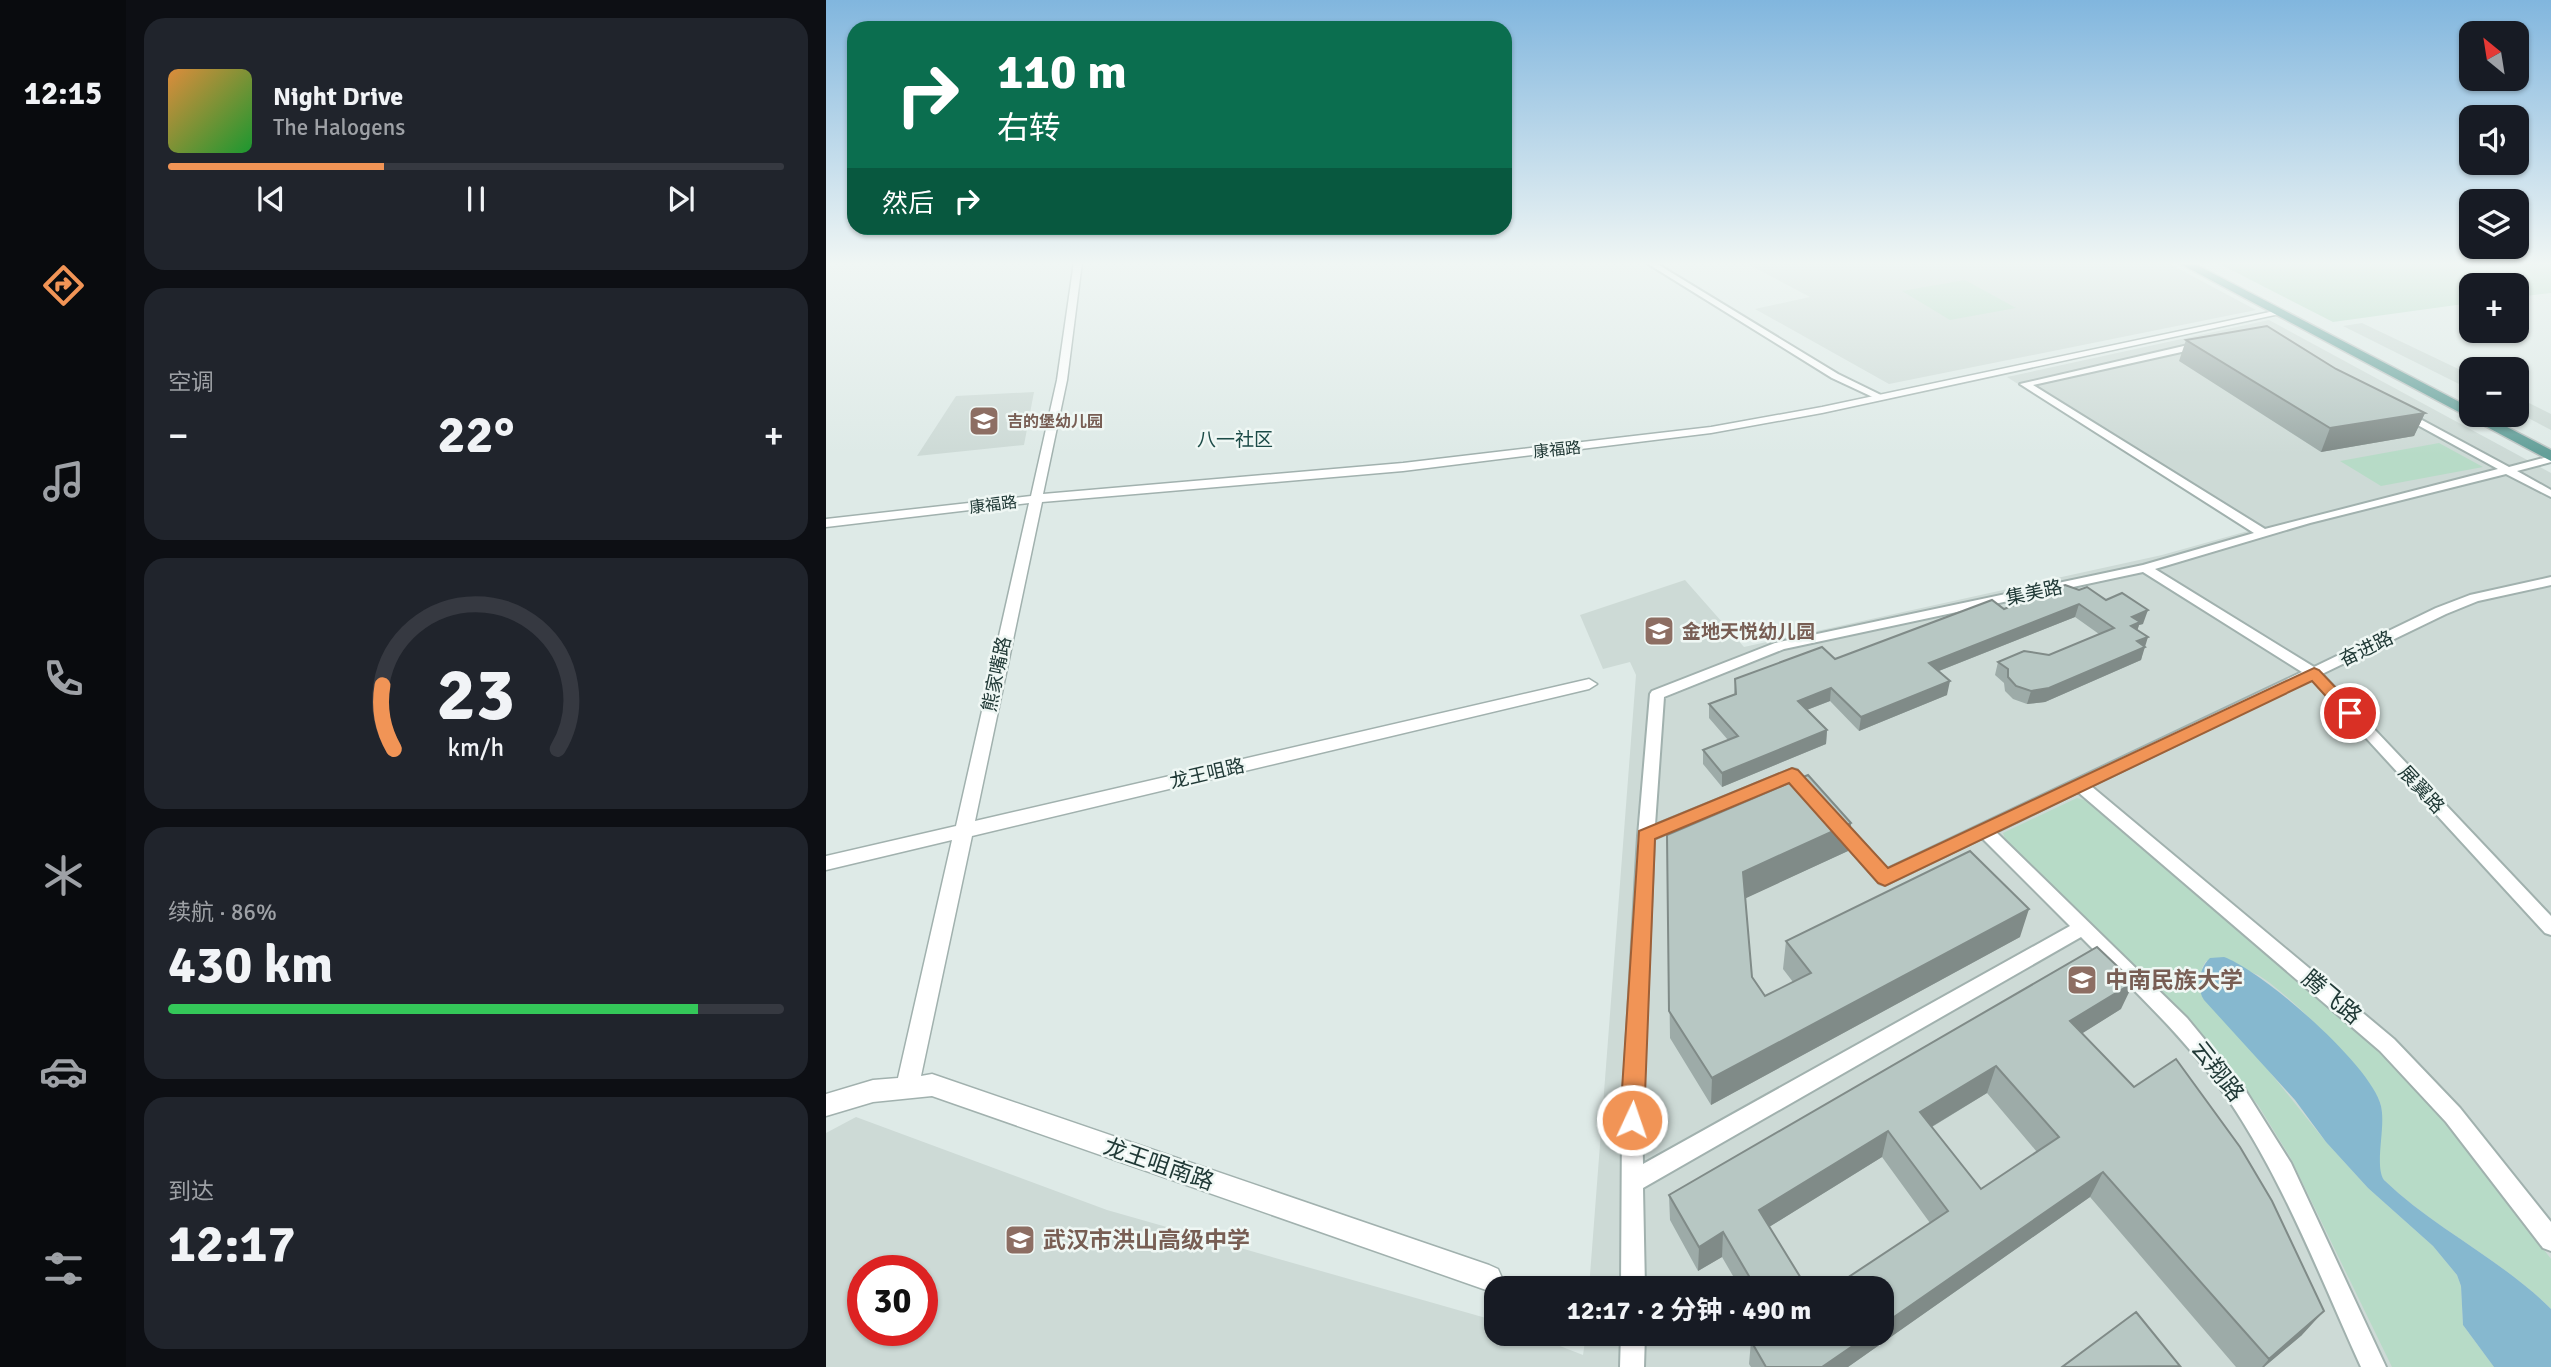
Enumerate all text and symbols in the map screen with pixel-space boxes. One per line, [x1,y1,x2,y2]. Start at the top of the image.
north arrow [2459,21,2529,91]
map controls [2459,21,2529,427]
text: 110 m [997,42,1127,102]
icon: right [882,49,973,140]
text: 12:15 [24,74,102,113]
text: Night Drive [273,81,403,113]
button: sound [2459,105,2529,175]
text: 右转 [997,109,1061,148]
text: The Halogens [273,113,405,142]
icon: previous [252,180,290,218]
icon: pause [457,180,495,218]
icon: next [662,180,700,218]
icon: right [948,182,986,220]
text: 然后 [882,188,934,220]
button: layers [2459,189,2529,259]
icon: directions [39,261,88,310]
button: + [2459,273,2529,343]
button: − [2459,357,2529,427]
text: 空调 [168,368,214,397]
text: 22° [438,403,514,467]
school or university icon: 吉的堡幼儿园 [967,404,1001,438]
text: − [168,412,189,459]
text: + [763,412,784,459]
place label: 吉的堡幼儿园 [1007,412,1103,432]
district label: 八一社区 [1197,428,1273,452]
street label: 康福路 [1532,438,1582,462]
icon: music [39,457,88,506]
street label: 康福路 [968,492,1018,518]
street label: 集美路 [2004,575,2065,611]
school or university icon: 金地天悦幼儿园 [1642,614,1676,648]
place label: 金地天悦幼儿园 [1682,620,1815,644]
street label: 奋进路 [2336,626,2397,672]
street label: 熊家嘴路 [977,635,1017,714]
text: 23 [437,652,515,741]
icon: phone [39,654,88,703]
pin [2320,683,2380,743]
icon: arrive [2331,694,2369,732]
text: km/h [448,732,504,763]
street label: 龙王咀路 [1167,754,1247,794]
street label: 展翼路 [2393,761,2449,819]
icon: climate [39,851,88,900]
text: 续航 · 86% [168,898,277,927]
text: 430 km [168,933,333,997]
school or university icon: 中南民族大学 [2065,963,2099,997]
street label: 腾飞路 [2296,964,2367,1031]
place label: 中南民族大学 [2105,966,2243,995]
street label: 云翔路 [2185,1035,2250,1107]
icon: car [39,1047,88,1096]
position arrow [1595,1083,1669,1157]
street label: 龙王咀南路 [1100,1132,1218,1197]
text: 到达 [168,1177,214,1206]
text: 12:17 [168,1212,296,1276]
school or university icon: 武汉市洪山高级中学 [1003,1223,1037,1257]
place label: 武汉市洪山高级中学 [1043,1226,1250,1255]
icon: filters [39,1244,88,1293]
speed limit sign: 30 [847,1255,938,1346]
text: 12:17 · 2 分钟 · 490 m [1567,1295,1811,1327]

